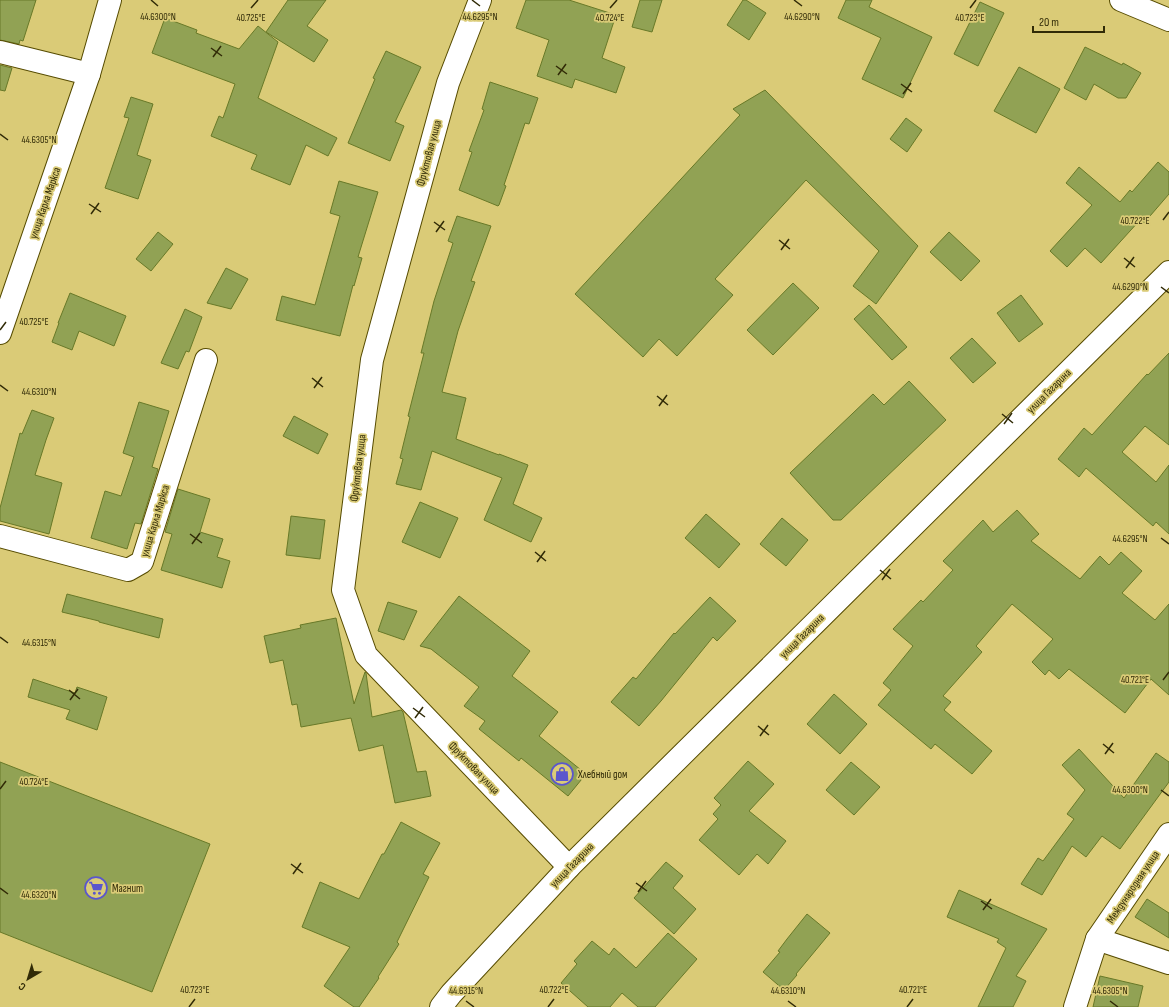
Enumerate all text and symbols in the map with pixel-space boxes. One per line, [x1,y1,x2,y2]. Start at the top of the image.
scale bar [1033,8,1104,34]
text: 44.6300°N [140,11,176,23]
text: 44.6295°N [462,11,498,23]
text: 44.6290°N [784,11,820,23]
text: 40.725°E [236,12,266,24]
text: 40.724°E [596,12,624,24]
text: 40.723°E [955,12,985,24]
text: 20 m [1039,15,1059,30]
street label: Фруктовая улица [414,119,444,187]
text: 44.6305°N [21,134,57,146]
street label: улица Карла Маркса [27,166,63,240]
text: 40.722°E [1120,215,1150,227]
text: 44.6290°N [1112,281,1148,293]
text: 40.725°E [19,316,49,328]
street label: улица Гагарина [1024,366,1074,416]
text: 44.6310°N [22,386,56,398]
street label: Фруктовая улица [347,434,369,502]
street label: улица Карла Маркса [138,483,172,559]
text: 44.6295°N [1112,533,1148,545]
street label: улица Гагарина [777,611,827,661]
text: 44.6315°N [22,637,56,649]
text: 40.721°E [1121,674,1149,686]
street label: Фруктовая улица [446,739,502,797]
shop icon: Хлебный дом [549,761,575,787]
place label: Хлебный дом [577,768,627,781]
text: 40.724°E [20,776,48,788]
text: 44.6300°N [1112,784,1148,796]
street label: улица Гагарина [548,840,596,890]
street label: Международная улица [1104,848,1162,926]
supermarket icon: Магнит [83,875,109,901]
place label: Магнит [112,882,143,895]
text: 44.6320°N [21,889,57,901]
north arrow [8,959,48,999]
text: С [16,979,28,993]
text: 40.723°E [180,984,210,996]
text: 40.722°E [539,984,569,996]
text: 40.721°E [899,984,927,996]
text: 44.6315°N [449,985,483,997]
text: 44.6310°N [771,985,805,997]
text: 44.6305°N [1092,985,1128,997]

